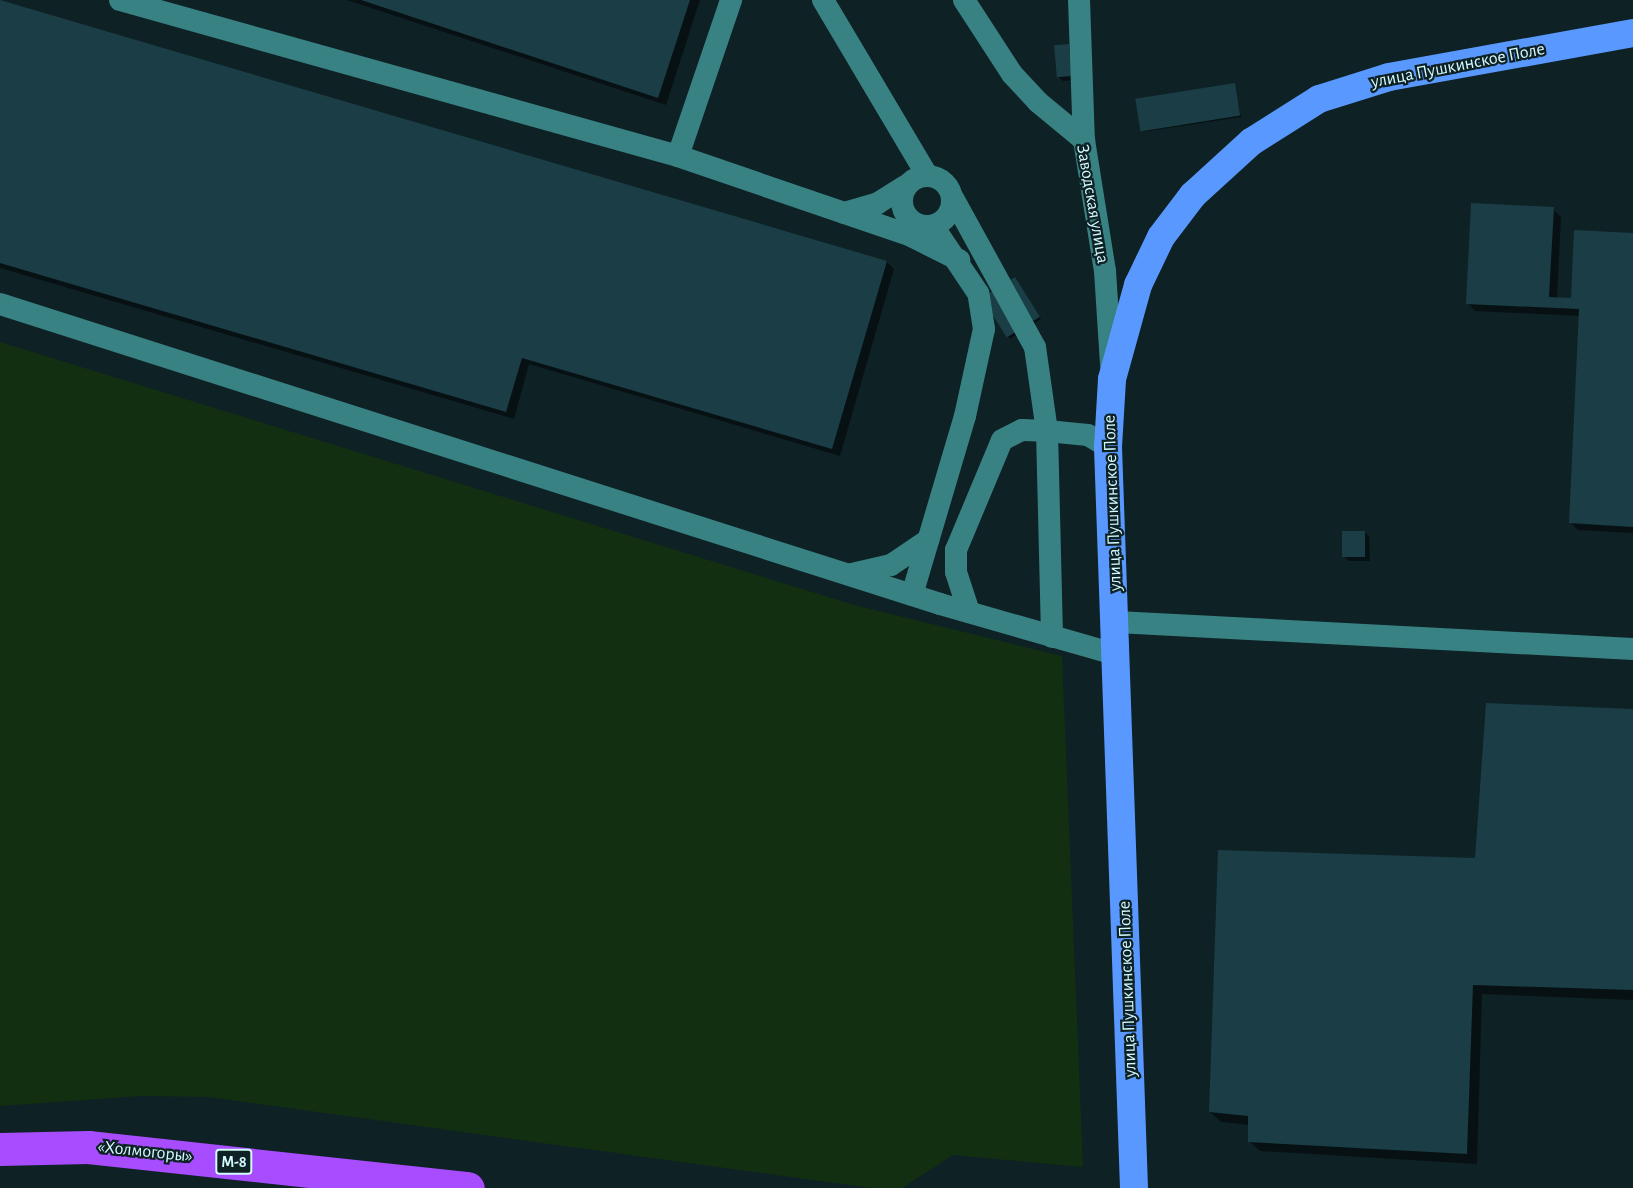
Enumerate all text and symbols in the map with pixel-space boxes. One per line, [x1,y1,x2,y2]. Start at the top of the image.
street label: улица Пушкинское Поле [1369,39,1547,93]
street label: Заводская улица [1071,143,1113,265]
street label: улица Пушкинское Поле [1099,414,1127,592]
street label: улица Пушкинское Поле [1114,900,1142,1078]
street label: «Холмогоры» [96,1136,194,1168]
road number: М-8 [214,1149,254,1175]

